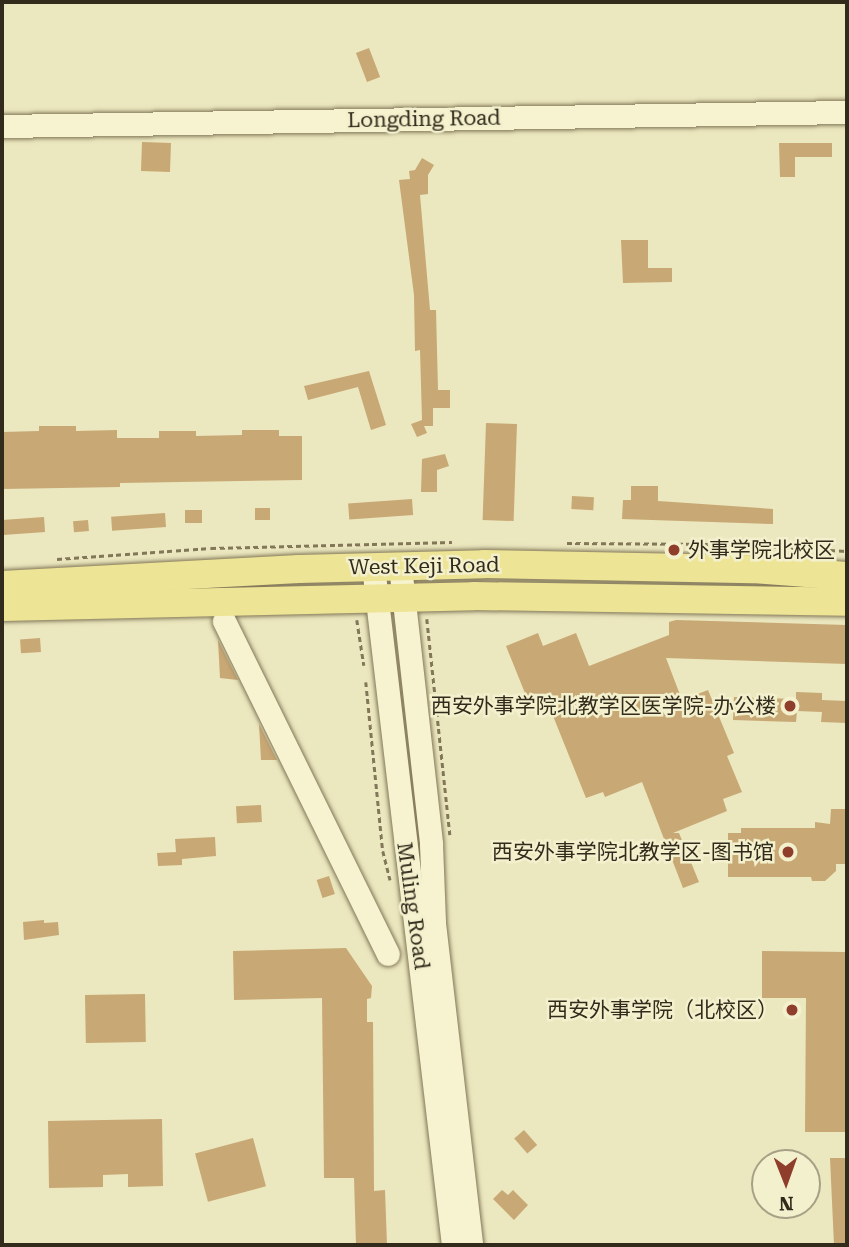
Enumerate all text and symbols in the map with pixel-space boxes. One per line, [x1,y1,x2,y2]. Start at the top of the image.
street label: Longding Road [347,105,501,133]
place label: 外事学院北校区 [688,537,835,563]
marker: 外事学院北校区 [666,542,682,558]
street label: West Keji Road [348,552,500,580]
place label: 西安外事学院北教学区医学院-办公楼 [431,693,776,719]
marker: 西安外事学院北教学区医学院-办公楼 [782,698,798,714]
place label: 西安外事学院北教学区-图书馆 [492,839,774,865]
street label: Muling Road [392,841,434,971]
marker: 西安外事学院北教学区-图书馆 [780,844,796,860]
place label: 西安外事学院（北校区） [547,997,778,1023]
marker: 西安外事学院（北校区） [784,1002,800,1018]
north arrow [751,1149,821,1219]
text: N [779,1192,794,1215]

